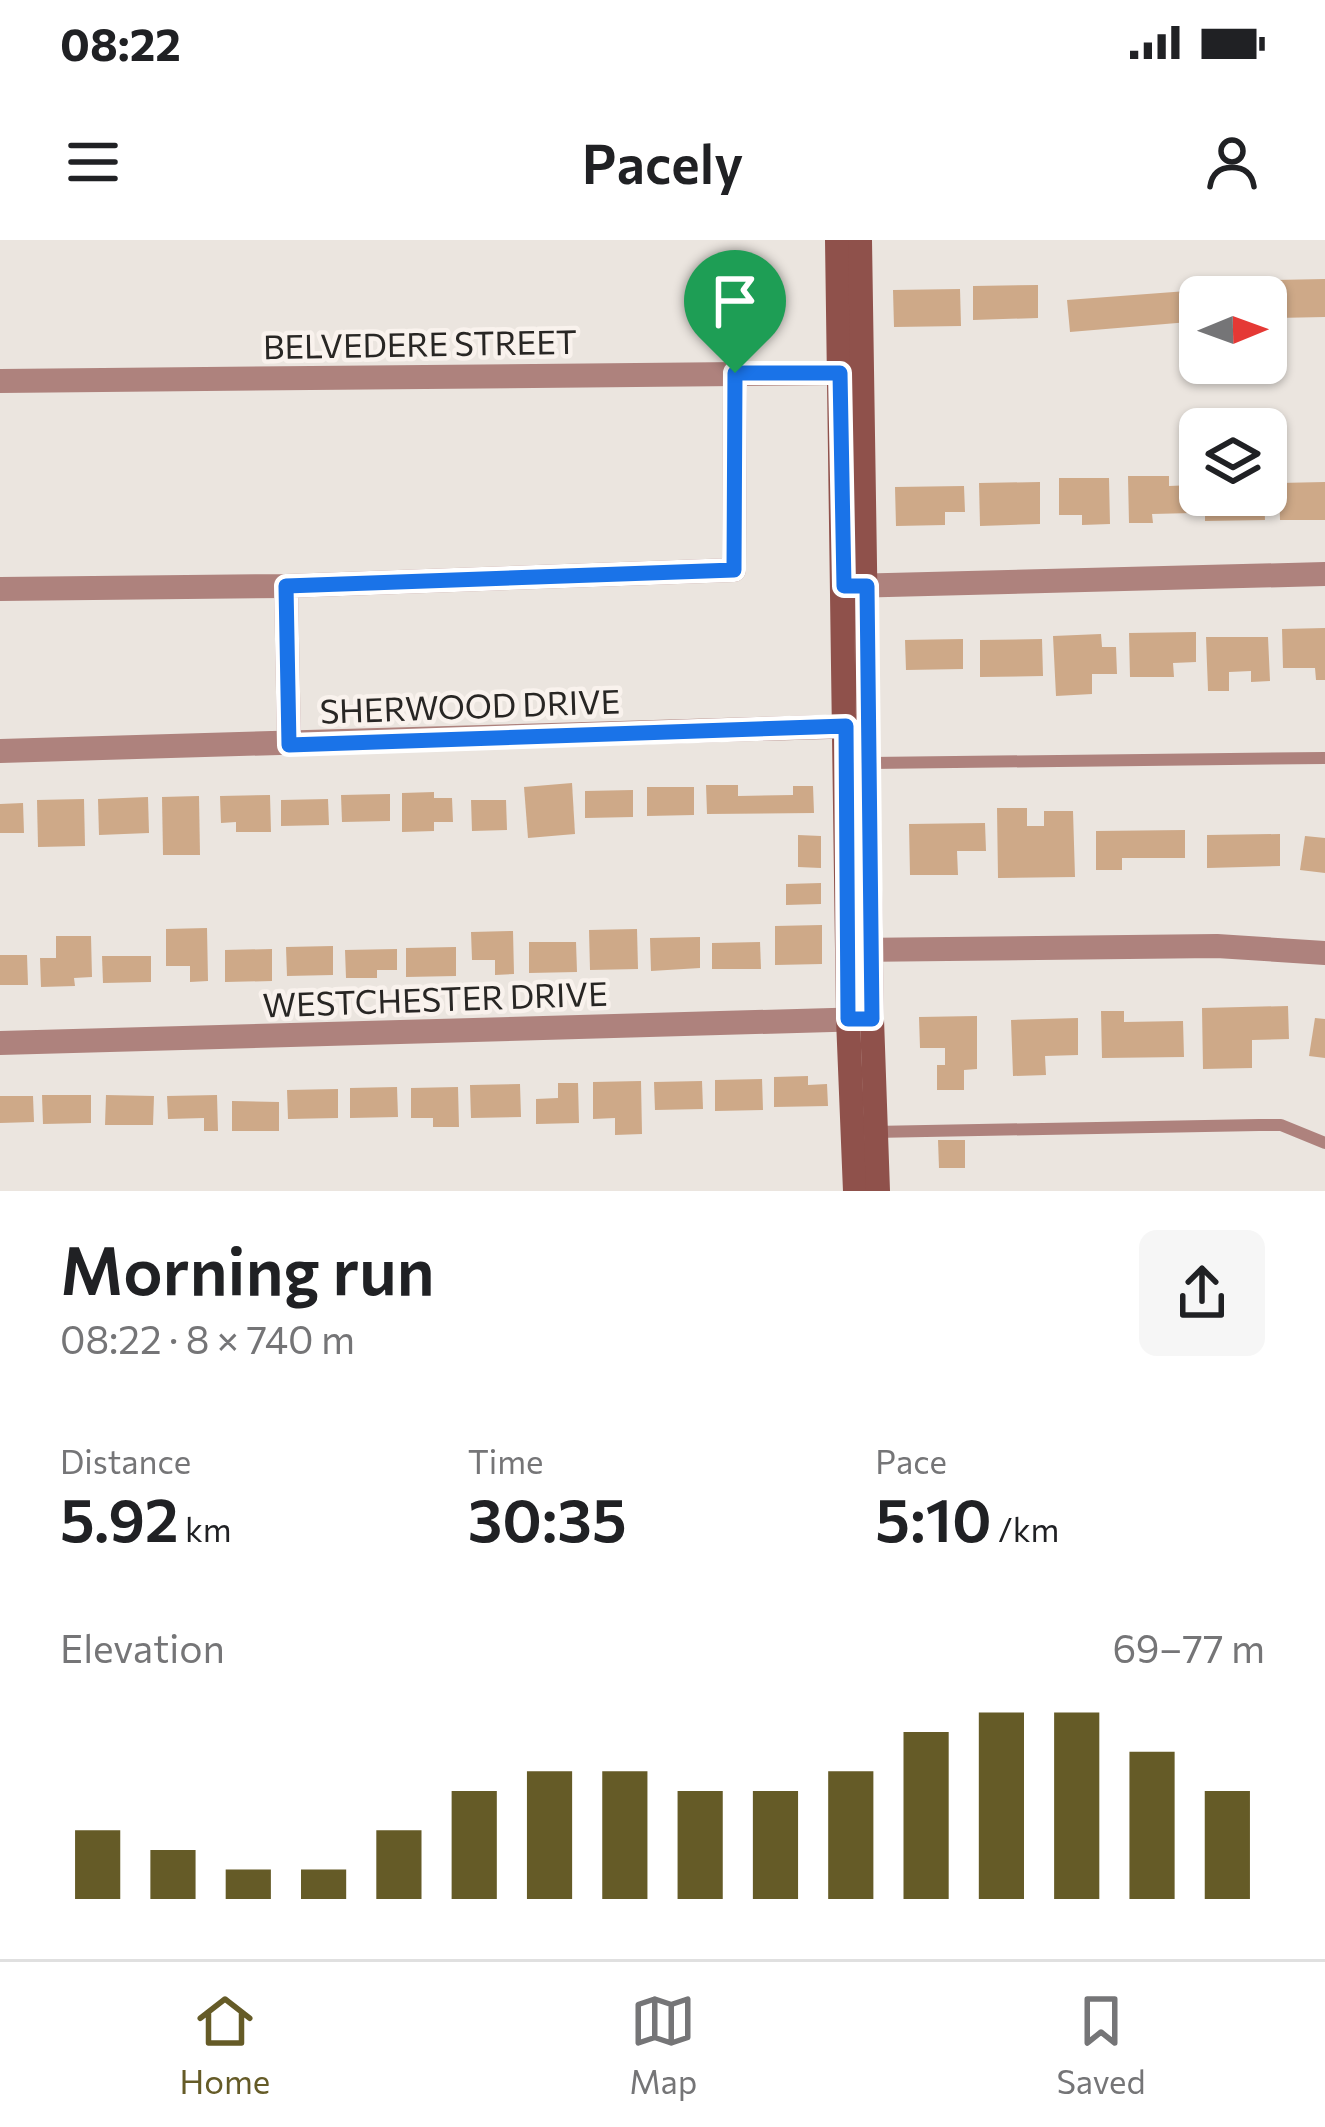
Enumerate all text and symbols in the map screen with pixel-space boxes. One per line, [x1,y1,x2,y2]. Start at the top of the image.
text: 08:22 [60,15,181,70]
icon: menu [60,129,126,195]
text: Pacely [582,129,743,195]
icon: person [1199,129,1265,195]
pin [684,250,786,373]
icon: arrive [702,268,768,334]
north arrow [1179,276,1287,384]
map controls [1179,276,1287,516]
street label: BELVEDERE STREET [263,320,577,366]
button: layers [1179,408,1287,516]
street label: SHERWOOD DRIVE [319,679,621,731]
street label: WESTCHESTER DRIVE [262,971,608,1025]
text: Morning run [60,1228,435,1309]
button: share [1139,1230,1265,1356]
text: 08:22 · 8 × 740 m [60,1314,355,1362]
text: Distance [60,1440,191,1481]
text: Time [468,1440,544,1481]
text: Pace [875,1440,947,1481]
text: 5.92 [60,1481,179,1554]
text: 30:35 [468,1481,627,1554]
text: 5:10 [875,1481,992,1554]
text: km [179,1508,232,1549]
text: /km [992,1508,1059,1549]
text: Elevation [60,1623,225,1671]
text: 69–77 m [1112,1623,1265,1671]
tab: Home [180,1988,270,2101]
tab: Map [629,1988,697,2101]
tab: Saved [1056,1988,1145,2101]

